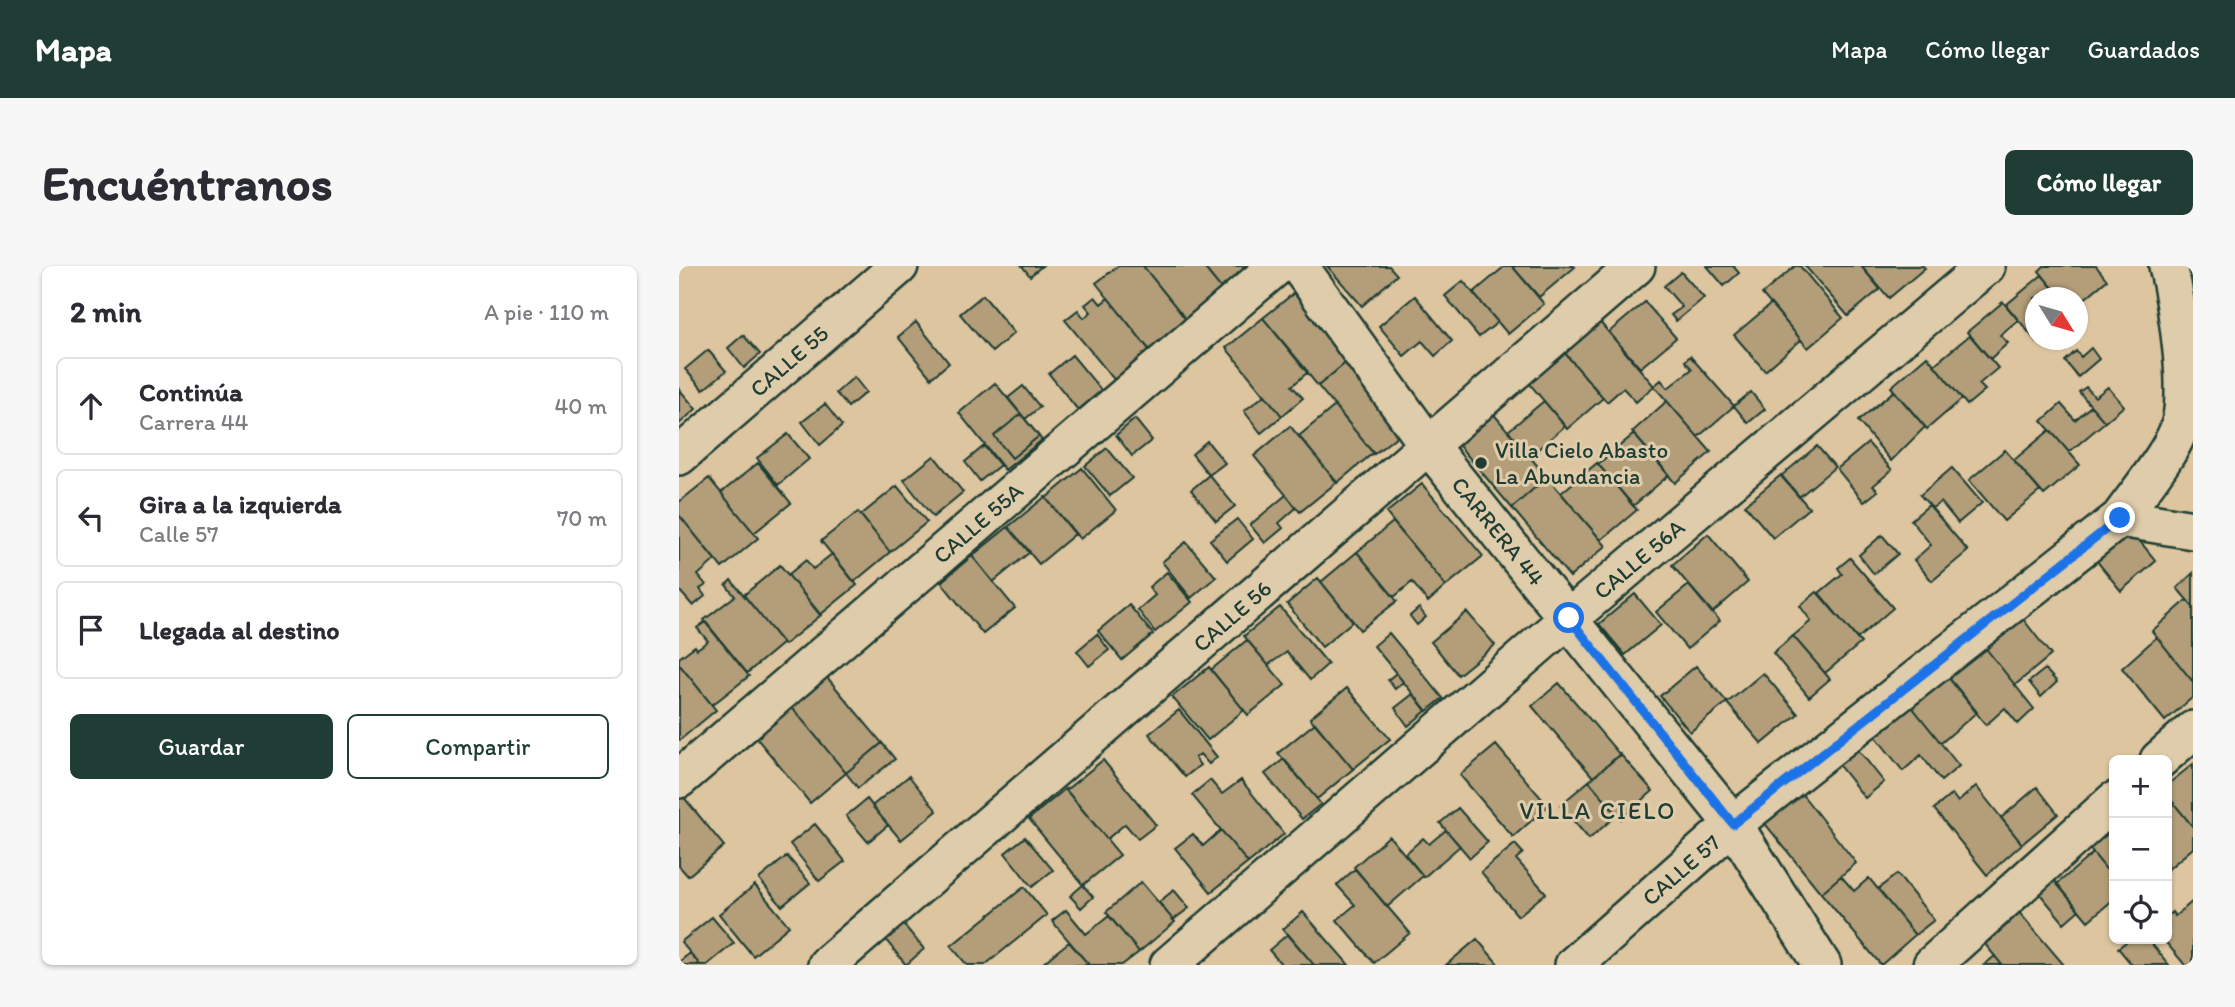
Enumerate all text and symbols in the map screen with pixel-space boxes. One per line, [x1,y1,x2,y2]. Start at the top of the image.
text: Mapa [35,30,112,69]
text: Mapa [1831,35,1887,64]
text: Cómo llegar [1925,35,2050,64]
text: Guardados [2088,35,2200,64]
button: Cómo llegar [2005,150,2193,215]
text: Encuéntranos [42,153,333,212]
north arrow [2025,287,2088,350]
text: 2 min [70,293,141,330]
text: A pie · 110 m [484,298,609,326]
street label: CALLE 55 [744,319,834,403]
text: Continúa [139,376,243,408]
icon: ahead [72,387,110,425]
text: 40 m [554,392,607,420]
text: Carrera 44 [139,408,248,436]
place label: Villa Cielo Abasto La Abundancia [1495,436,1668,490]
marker: Villa Cielo Abasto La Abundancia [1473,455,1489,471]
street label: CARRERA 44 [1446,471,1551,591]
street label: CALLE 55A [927,476,1029,570]
text: Gira a la izquierda [139,488,342,520]
icon: left [72,499,110,537]
route end [2104,502,2135,533]
text: 70 m [557,504,607,532]
street label: CALLE 56A [1588,513,1690,605]
text: Calle 57 [139,520,218,548]
street label: CALLE 56 [1187,574,1277,658]
route start [1553,602,1584,633]
icon: arrive [72,611,110,649]
text: Llegada al destino [139,614,340,646]
button: Guardar [70,714,333,779]
button: Compartir [347,714,609,779]
map controls [2109,755,2172,944]
button: + [2109,755,2172,818]
district label: VILLA CIELO [1520,796,1676,825]
button: − [2109,818,2172,881]
street label: CALLE 57 [1636,829,1726,911]
button: locate [2109,881,2172,944]

